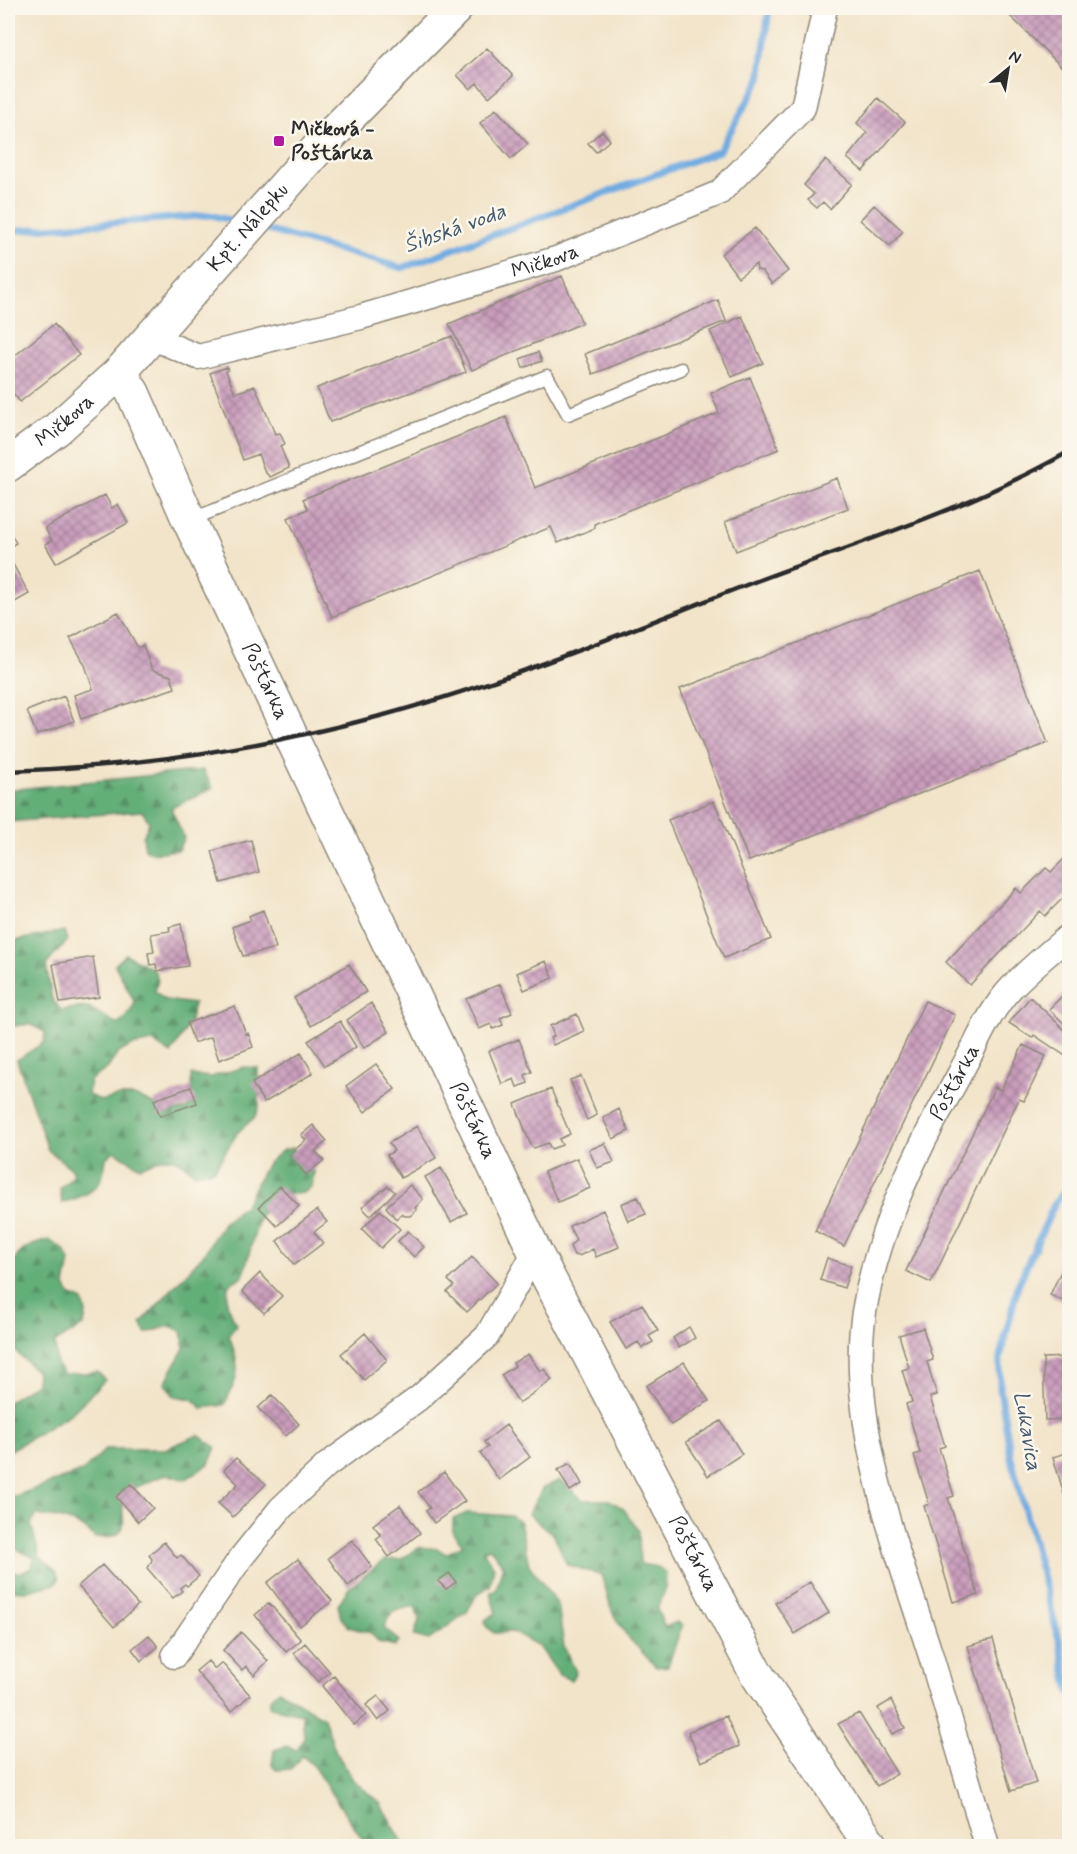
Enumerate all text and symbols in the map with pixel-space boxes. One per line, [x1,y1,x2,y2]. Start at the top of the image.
north arrow [978,39,1038,99]
text: N [1005,46,1025,69]
place label: Mičková - Poštárka [291,115,375,167]
marker: Mičková - Poštárka [272,134,286,148]
street label: Kpt. Nálepku [201,177,295,278]
water label: Šibská voda [400,198,510,260]
street label: Mičkova [508,237,583,286]
street label: Mičkova [30,388,100,454]
street label: Poštárka [235,638,296,725]
street label: Poštárka [923,1039,987,1125]
street label: Poštárka [443,1078,503,1164]
water label: Lukavica [1006,1389,1048,1473]
street label: Poštárka [662,1511,725,1597]

